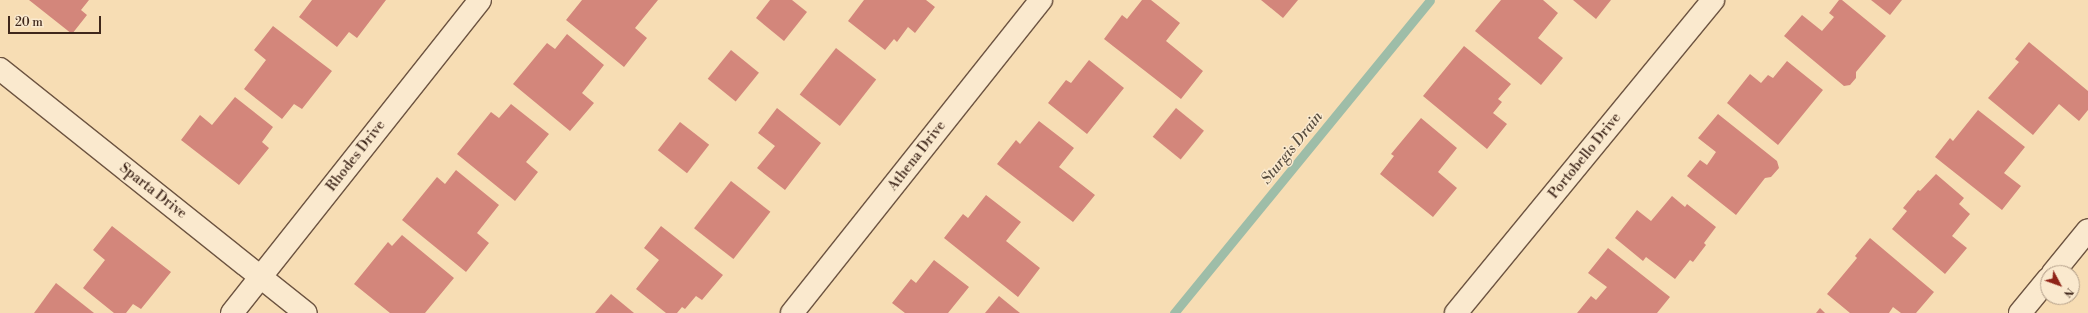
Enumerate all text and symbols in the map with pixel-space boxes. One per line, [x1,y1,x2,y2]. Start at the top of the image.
scale bar [10,8,103,34]
text: 20 m [15,15,43,30]
water label: Sturgis Drain [1257,108,1327,188]
street label: Portobello Drive [1545,110,1625,202]
street label: Rhodes Drive [323,117,389,195]
street label: Athena Drive [884,118,950,194]
street label: Sparta Drive [116,160,190,222]
north arrow [2040,265,2080,305]
text: N [2060,284,2076,300]

